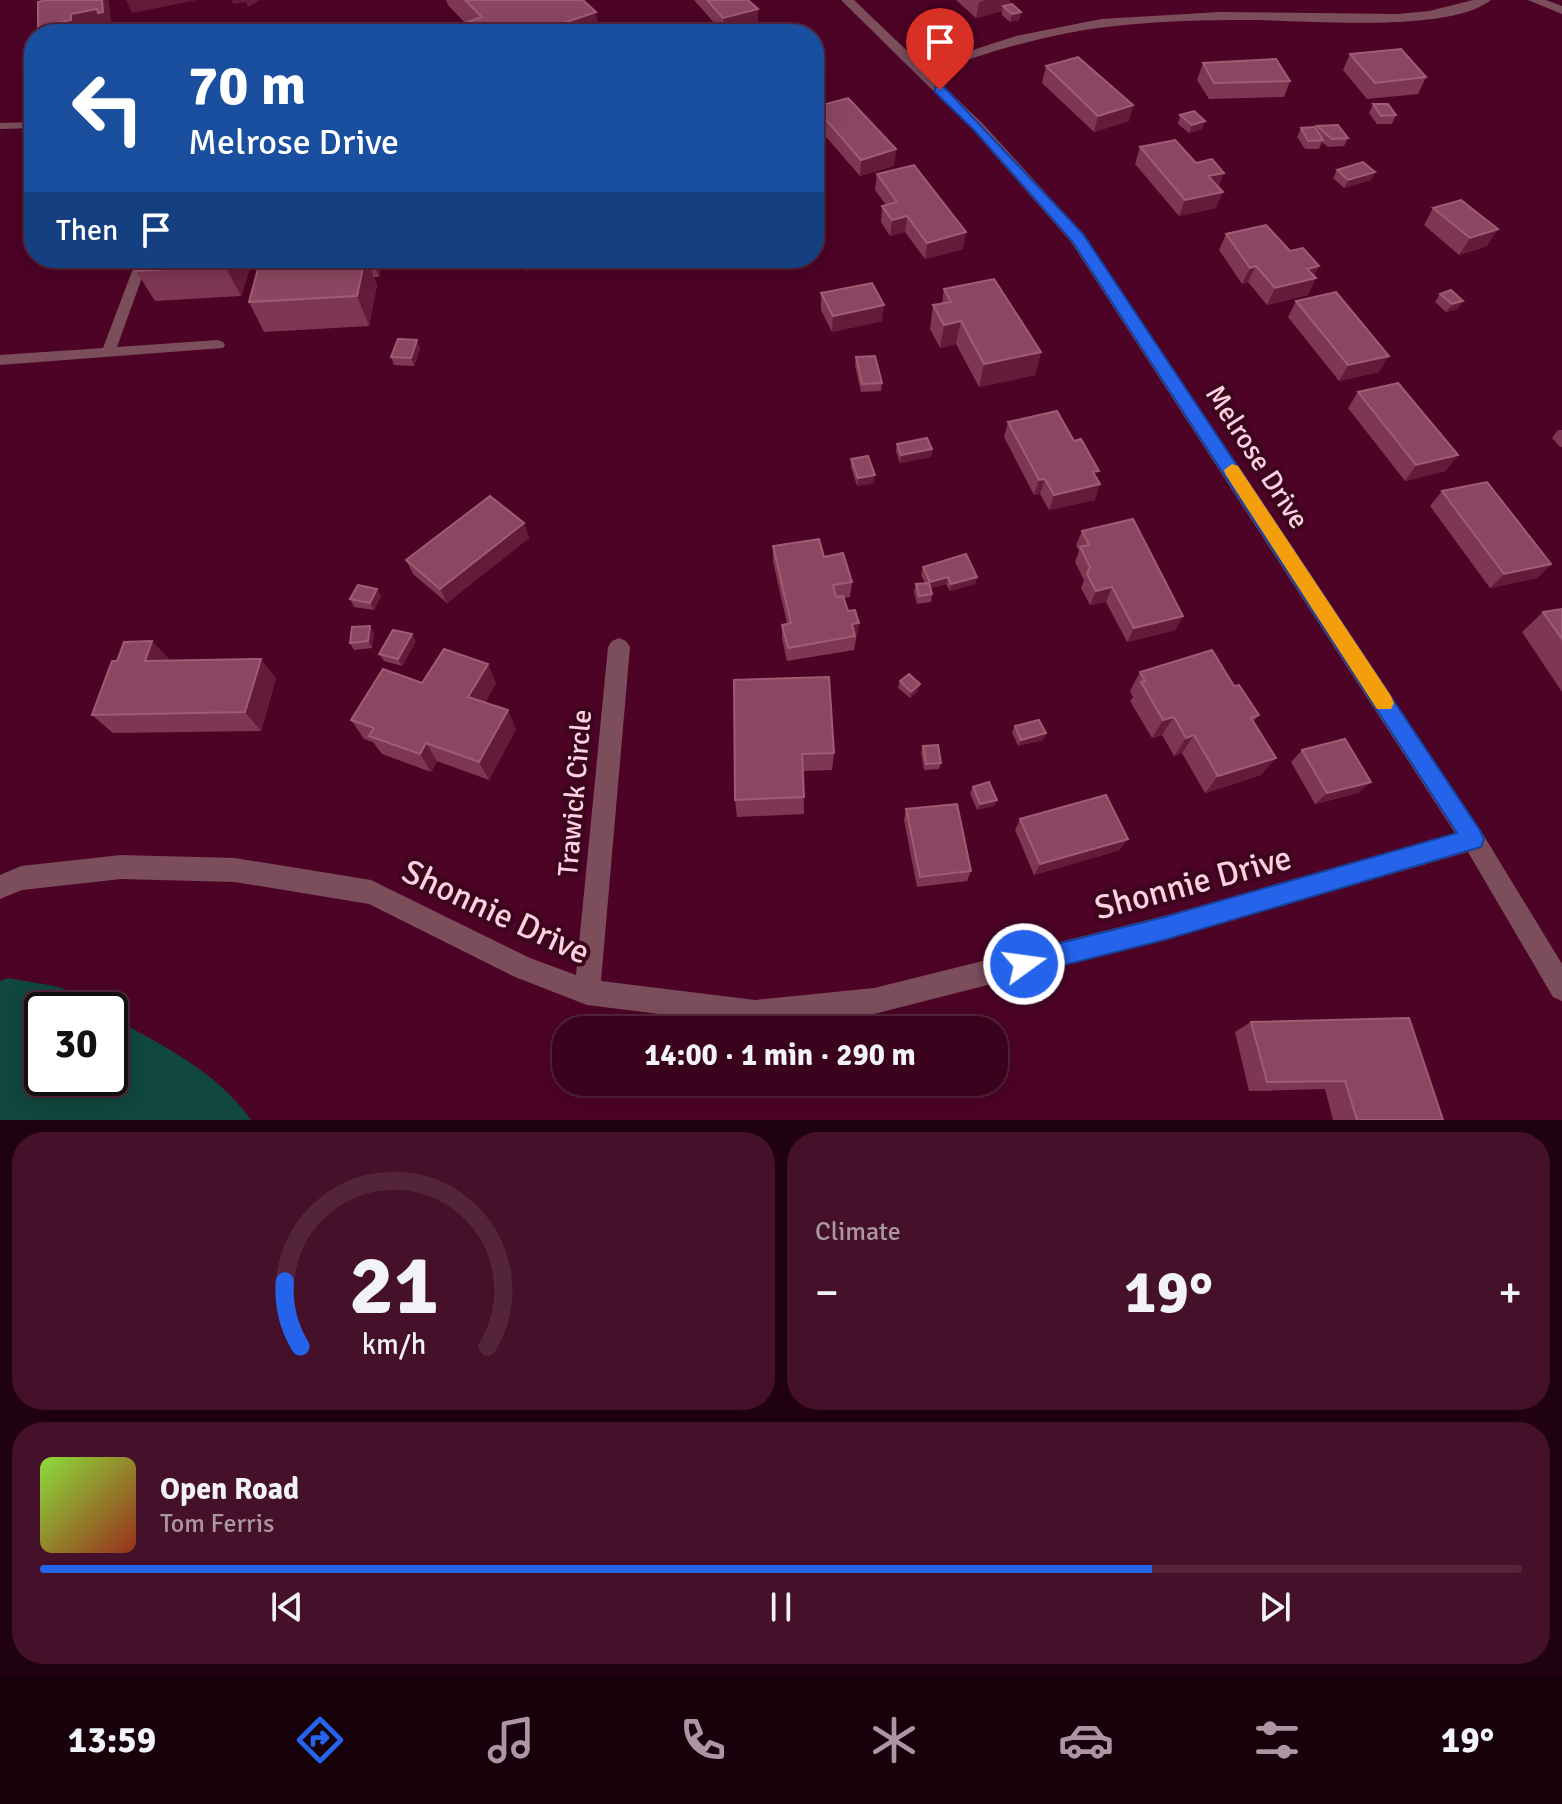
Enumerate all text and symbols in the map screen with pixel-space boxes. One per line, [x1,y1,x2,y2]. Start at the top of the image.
pin [906,8,974,90]
icon: arrive [918,20,962,64]
text: 70 m [188,51,306,120]
icon: left [56,56,160,160]
text: Melrose Drive [188,120,399,165]
icon: arrive [134,208,178,252]
text: Then [56,212,118,249]
street label: Melrose Drive [1198,379,1316,535]
street label: Trawick Circle [551,708,599,878]
street label: Shonnie Drive [1090,837,1296,929]
street label: Shonnie Drive [396,850,596,974]
position arrow [982,922,1066,1006]
speed limit sign: 30 [24,992,128,1096]
text: 14:00 · 1 min · 290 m [644,1037,916,1074]
text: Climate [815,1216,901,1248]
text: 21 [349,1235,438,1337]
text: 19° [1124,1256,1213,1330]
text: − [815,1266,839,1320]
text: + [1498,1266,1522,1320]
text: km/h [361,1327,426,1362]
text: Open Road [160,1471,299,1508]
text: Tom Ferris [160,1508,274,1540]
icon: previous [265,1585,309,1629]
icon: pause [759,1585,803,1629]
icon: next [1253,1585,1297,1629]
icon: directions [292,1712,348,1768]
icon: music [483,1712,539,1768]
icon: phone [675,1712,731,1768]
icon: climate [866,1712,922,1768]
icon: car [1058,1712,1114,1768]
icon: filters [1249,1712,1305,1768]
text: 13:59 [68,1718,156,1763]
text: 19° [1441,1718,1494,1763]

